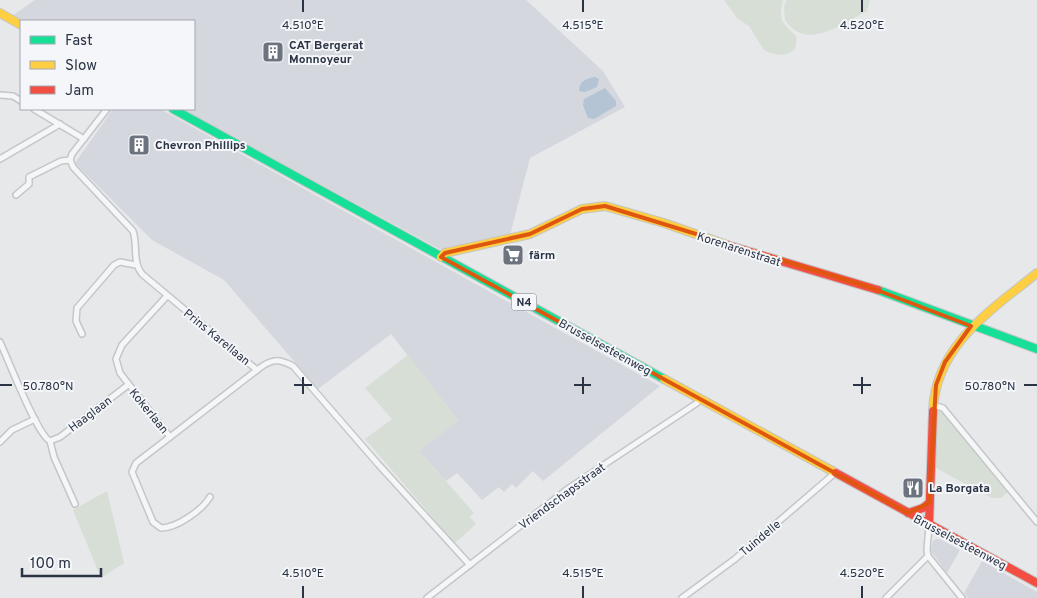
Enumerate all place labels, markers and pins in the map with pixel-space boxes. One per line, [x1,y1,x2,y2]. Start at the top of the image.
place label: CAT Bergerat Monnoyeur [289,38,364,68]
building icon: CAT Bergerat Monnoyeur [261,40,285,64]
building icon: Chevron Phillips [127,133,151,157]
place label: Chevron Phillips [155,138,246,154]
supermarket icon: färm [501,243,525,267]
place label: färm [529,248,555,264]
restaurant icon: La Borgata [901,476,925,500]
place label: La Borgata [929,481,990,497]

